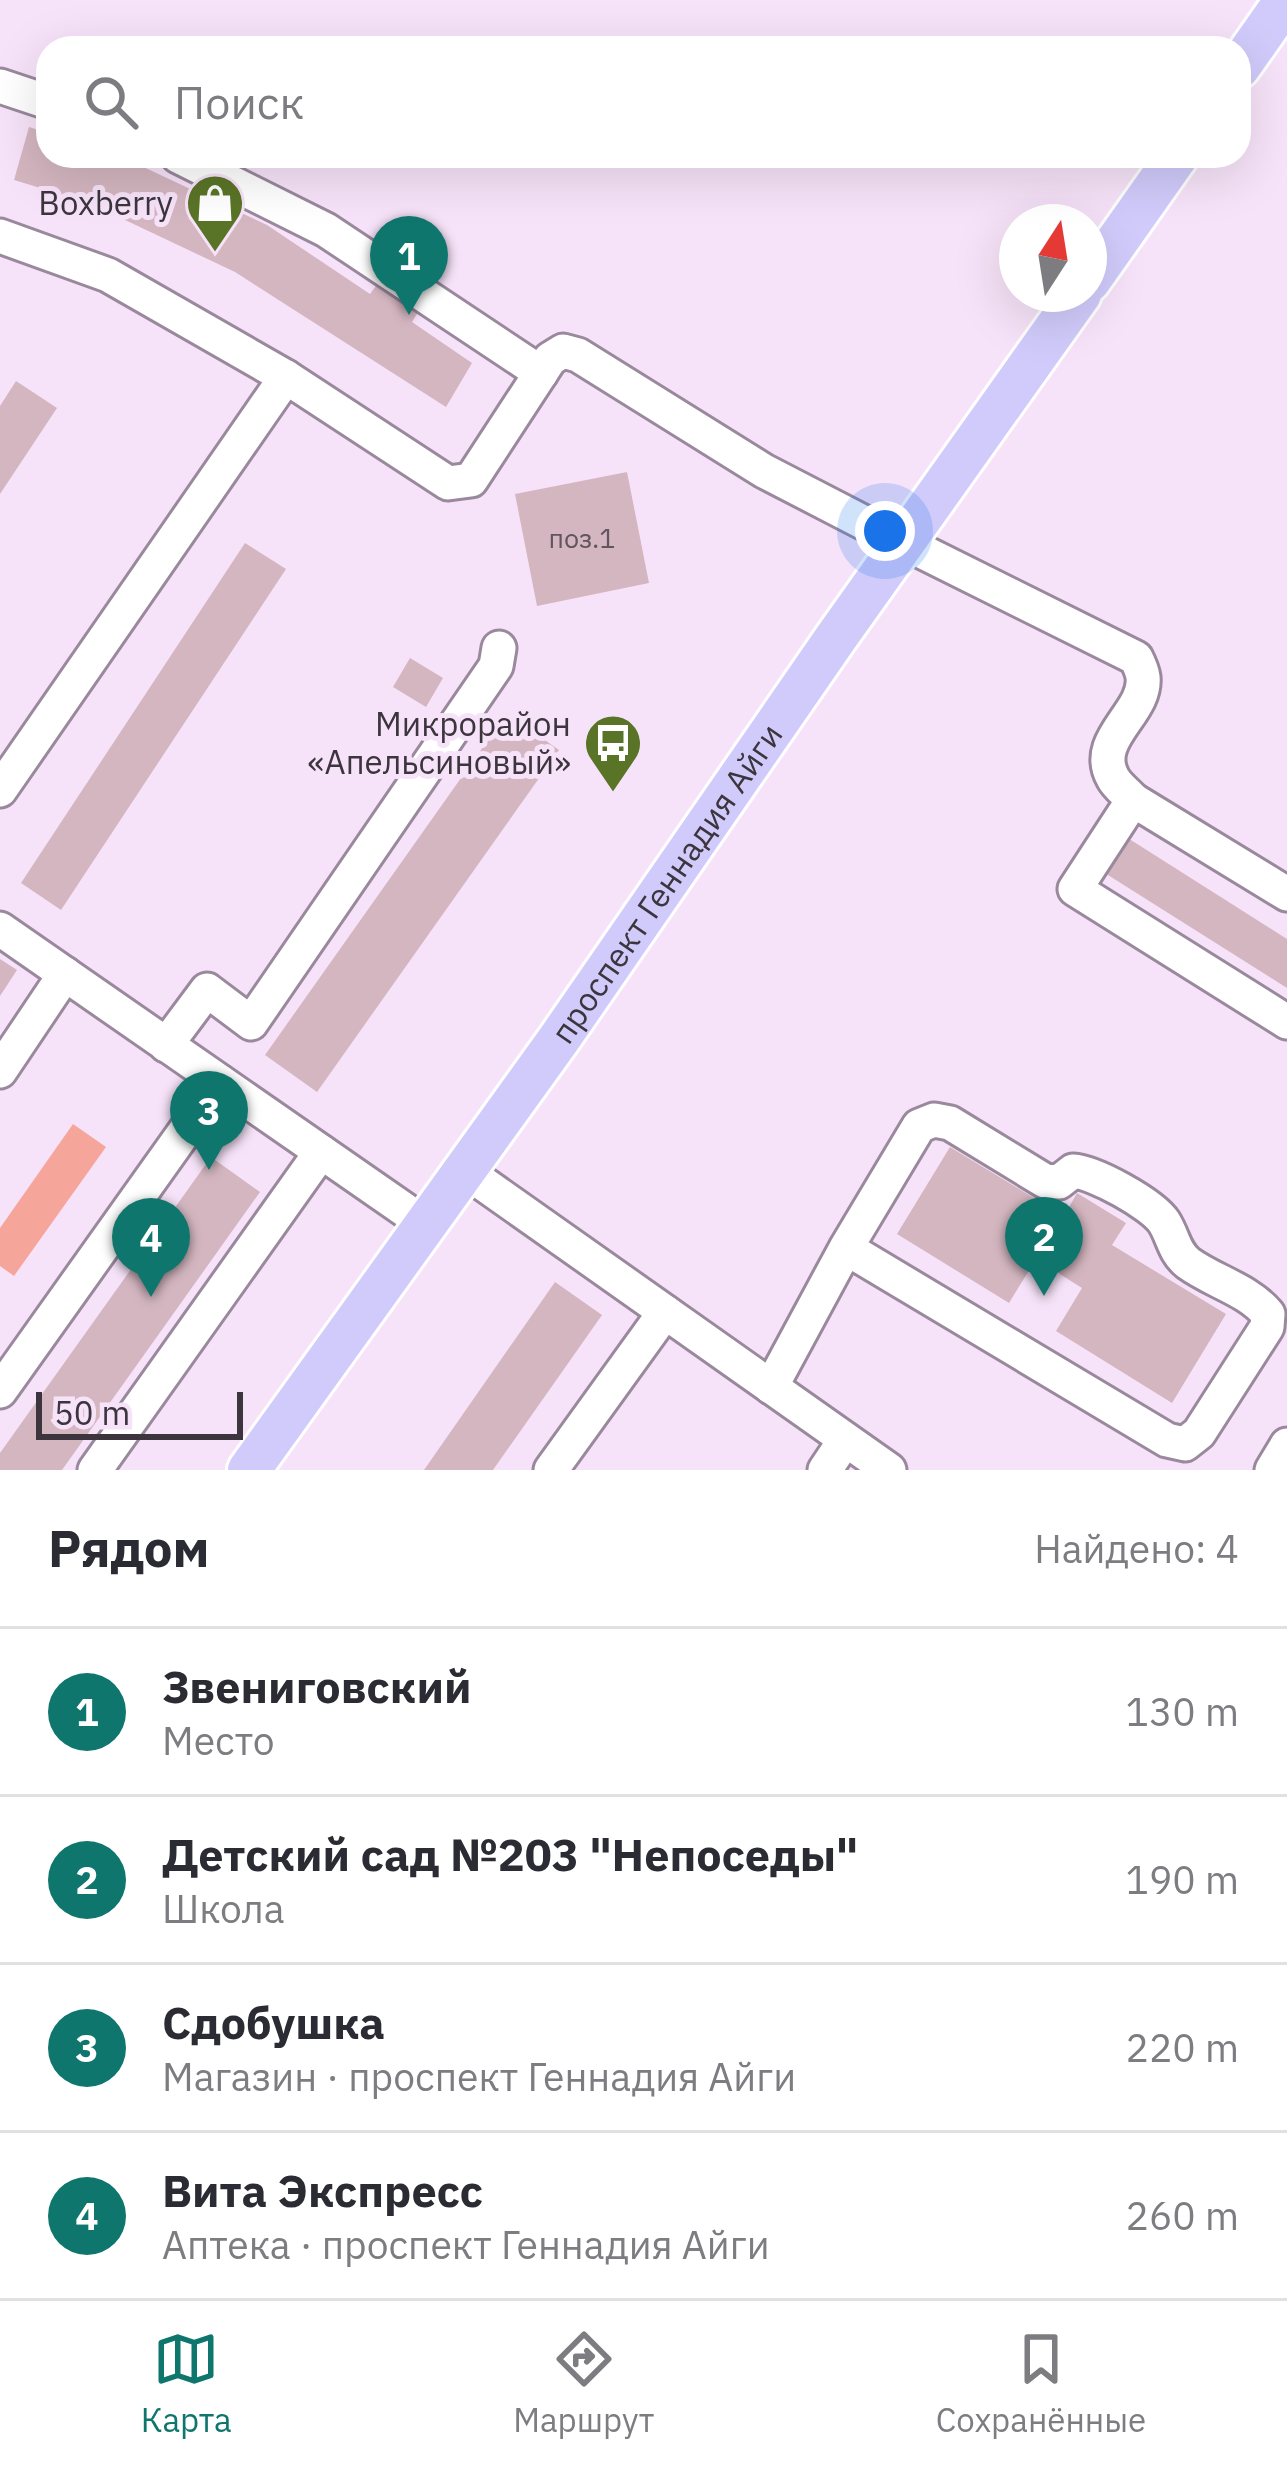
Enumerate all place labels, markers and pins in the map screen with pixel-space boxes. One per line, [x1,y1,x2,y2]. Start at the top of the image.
shop icon: Boxberry [184,172,246,254]
place label: Boxberry [38,181,173,224]
pin: 1 [370,216,448,315]
place label: Микрорайон «Апельсиновый» [308,702,571,783]
bus stop icon: Микрорайон «Апельсиновый» [582,712,644,794]
pin: 3 [170,1071,248,1170]
pin: 2 [1005,1197,1083,1296]
pin: 4 [112,1198,190,1297]

